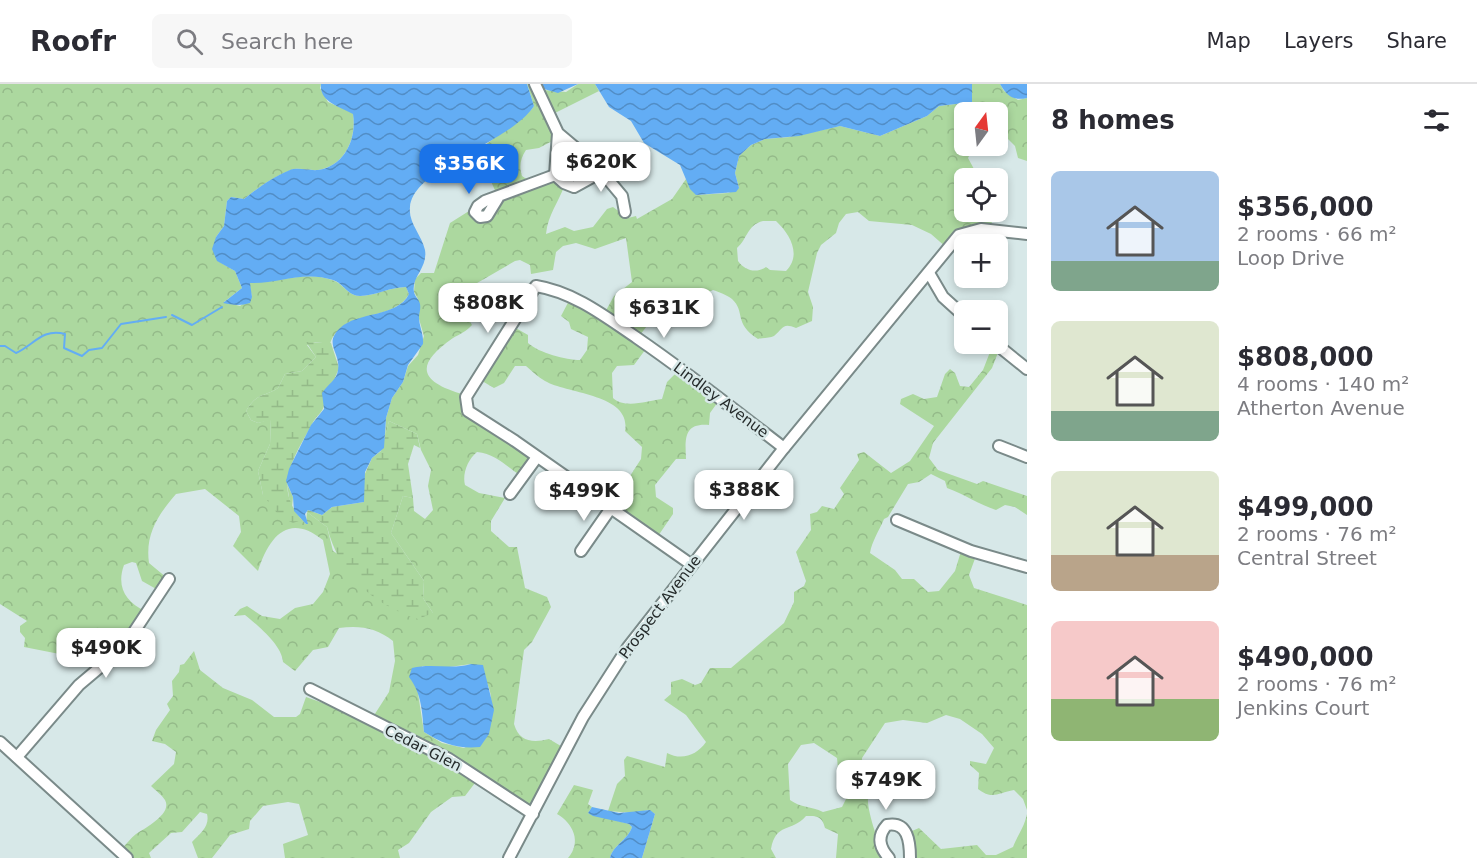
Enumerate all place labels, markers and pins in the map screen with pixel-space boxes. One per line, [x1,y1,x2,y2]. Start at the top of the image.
pin: $620K [559,142,643,193]
pin: $356K [427,144,511,195]
pin: $808K [446,283,530,334]
pin: $631K [622,288,706,339]
pin: $388K [702,470,786,521]
pin: $499K [542,471,626,522]
pin: $490K [64,628,148,679]
pin: $749K [844,760,928,811]

